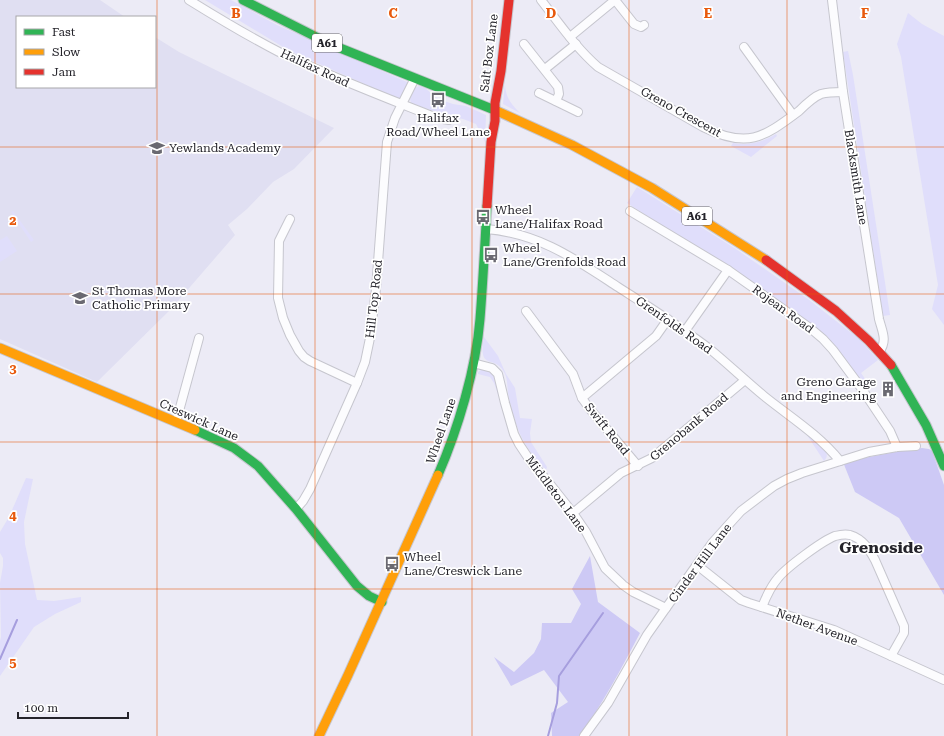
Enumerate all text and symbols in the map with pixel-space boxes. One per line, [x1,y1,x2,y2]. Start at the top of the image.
text: B [231,6,241,21]
text: C [388,6,398,21]
text: D [546,6,556,21]
text: E [704,6,712,21]
text: F [861,6,869,21]
street label: Salt Box Lane [477,13,501,93]
legend [16,16,156,88]
text: Fast [52,25,76,39]
road number: A61 [312,34,342,52]
text: Slow [52,45,80,59]
street label: Halifax Road [278,46,352,90]
text: Jam [52,65,76,79]
street label: Greno Crescent [638,84,724,140]
bus stop icon: Halifax Road/Wheel Lane [429,91,447,109]
place label: Halifax Road/Wheel Lane [386,111,490,139]
street label: Blacksmith Lane [842,128,871,226]
school or university icon: Yewlands Academy [148,139,166,157]
place label: Yewlands Academy [169,141,282,155]
place label: Wheel Lane/Halifax Road [495,203,603,231]
road number: A61 [682,207,712,225]
bus stop icon: Wheel Lane/Halifax Road [474,208,492,226]
text: 2 [9,213,17,228]
place label: Wheel Lane/Grenfolds Road [503,241,626,269]
bus stop icon: Wheel Lane/Grenfolds Road [482,246,500,264]
street label: Hill Top Road [363,259,385,339]
street label: Rojean Road [750,282,817,336]
place label: St Thomas More Catholic Primary [92,284,191,312]
school or university icon: St Thomas More Catholic Primary [71,289,89,307]
street label: Grenfolds Road [633,293,715,357]
text: 3 [9,361,17,376]
place label: Greno Garage and Engineering [781,375,876,403]
building icon: Greno Garage and Engineering [879,380,897,398]
street label: Grenobank Road [647,390,731,464]
street label: Creswick Lane [157,396,241,444]
street label: Wheel Lane [423,396,459,466]
street label: Swift Road [582,400,633,458]
street label: Middleton Lane [523,453,589,535]
text: 4 [9,508,17,523]
street label: Cinder Hill Lane [666,520,734,605]
district label: Grenoside [839,538,923,557]
place label: Wheel Lane/Creswick Lane [404,550,523,578]
bus stop icon: Wheel Lane/Creswick Lane [383,555,401,573]
street label: Nether Avenue [774,606,860,648]
text: 5 [9,655,17,670]
scale bar [18,694,128,720]
text: 100 m [24,701,58,715]

